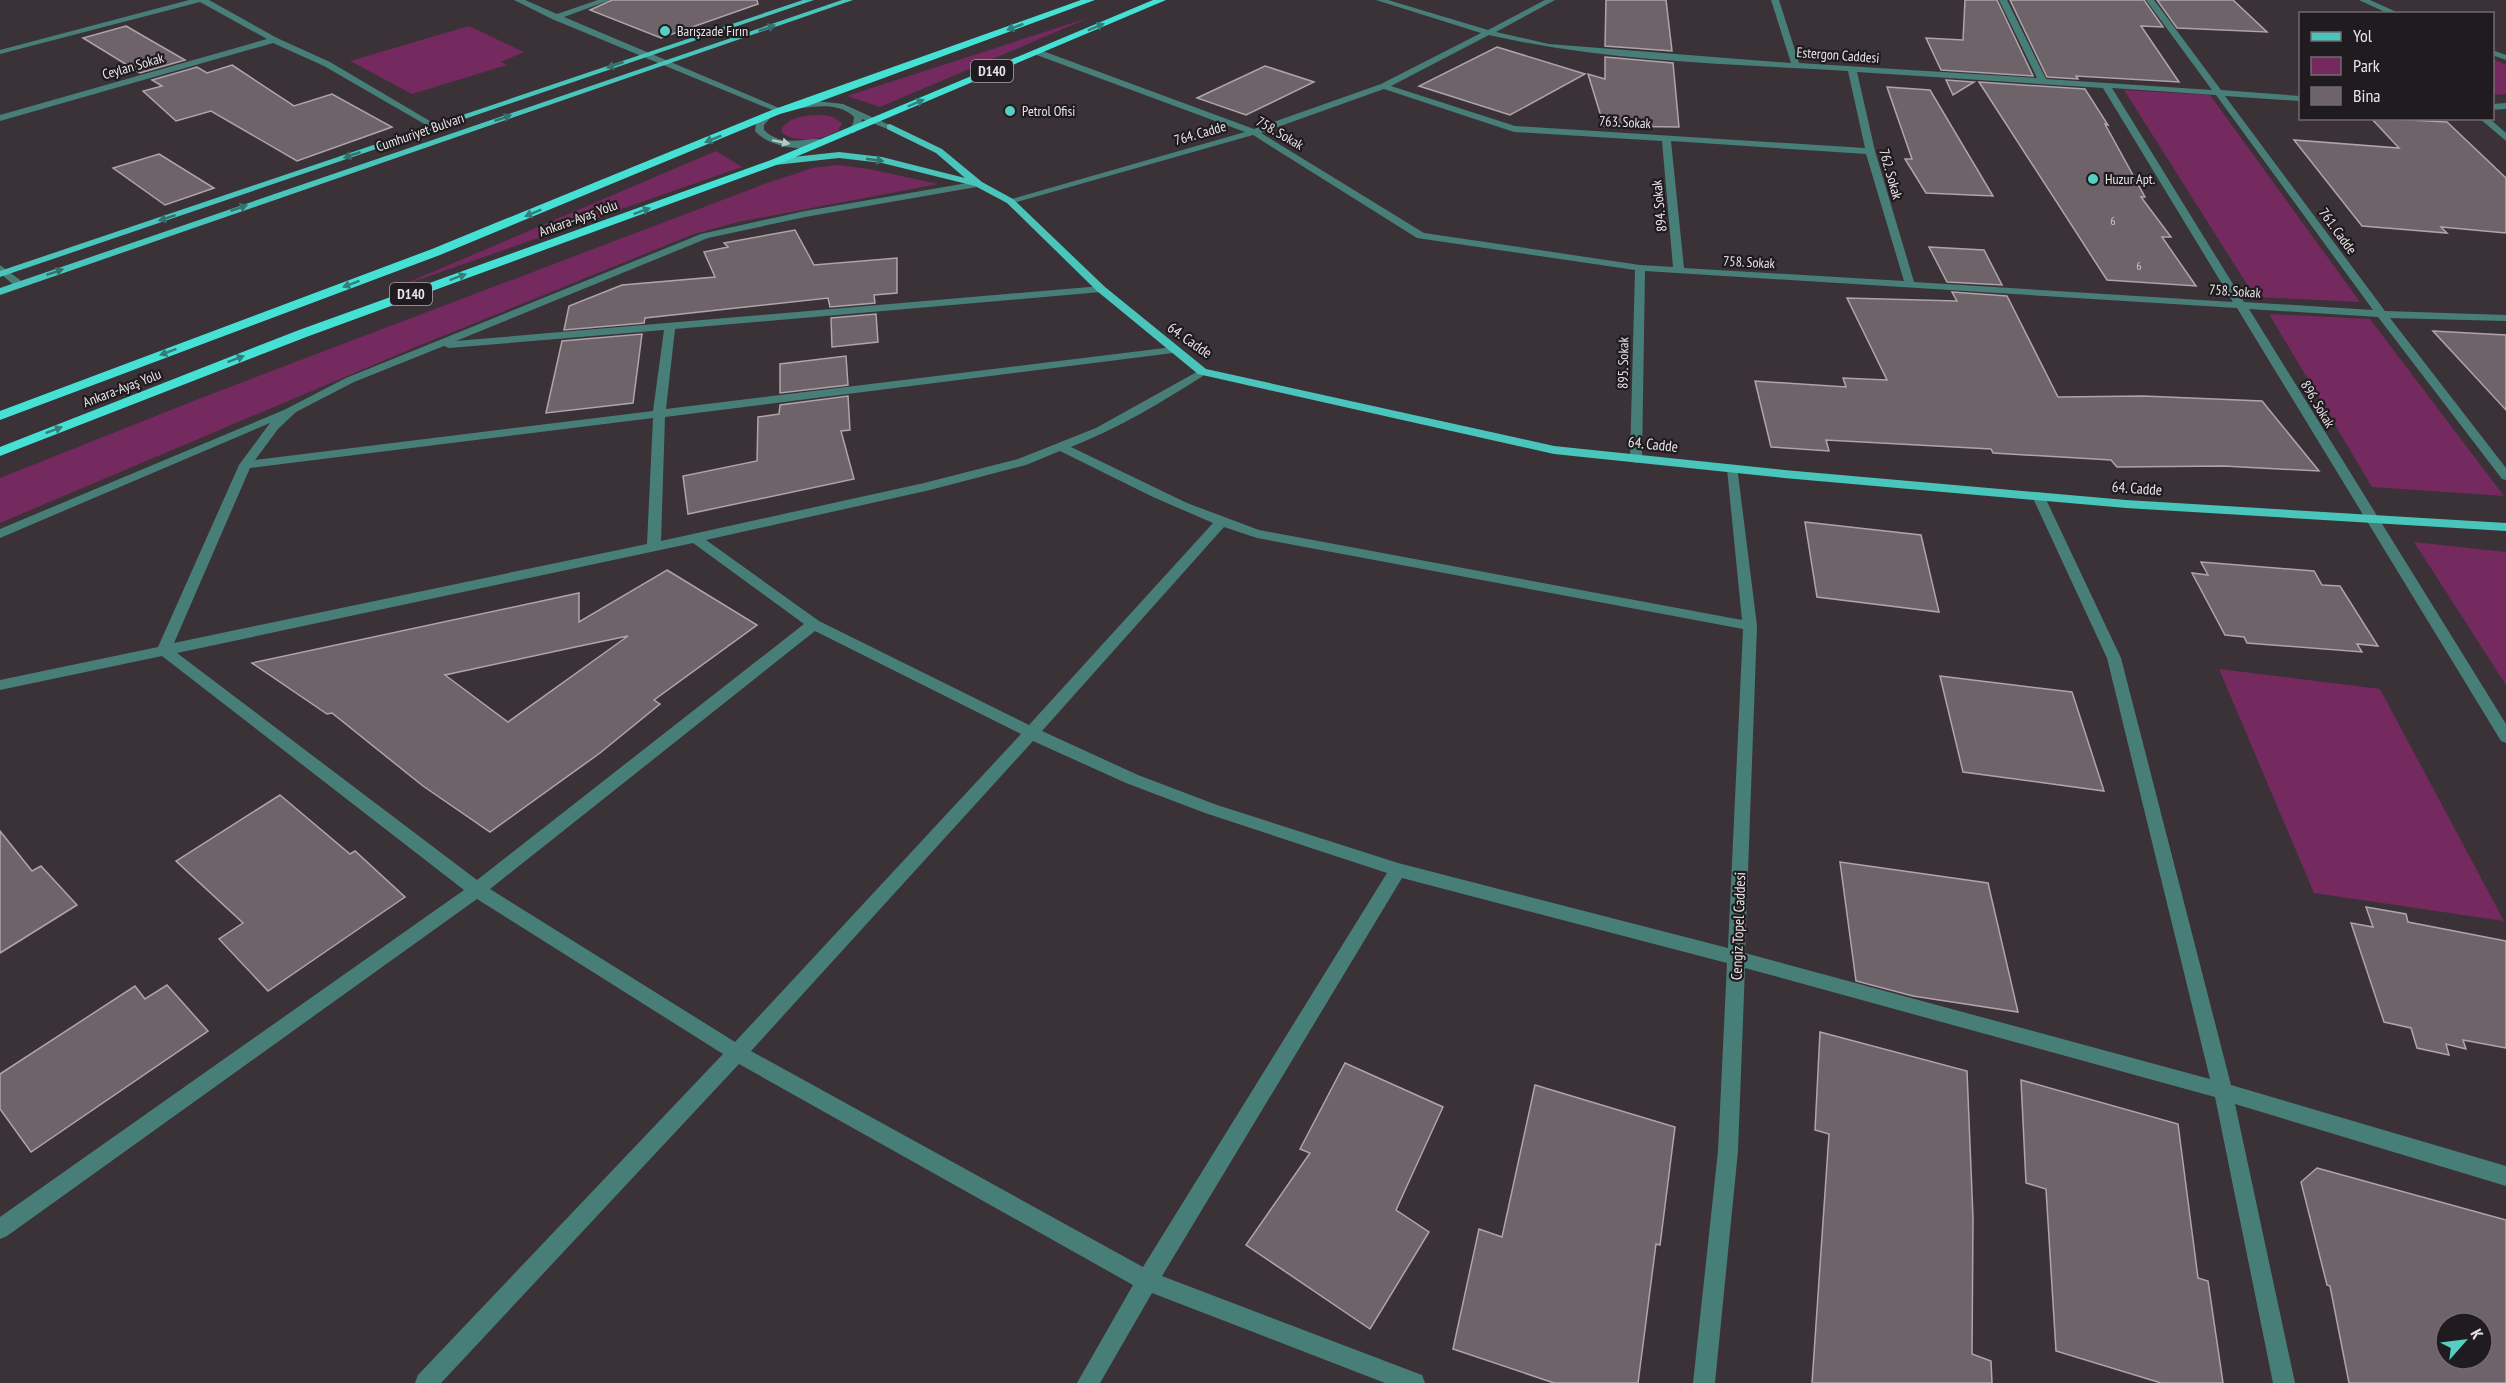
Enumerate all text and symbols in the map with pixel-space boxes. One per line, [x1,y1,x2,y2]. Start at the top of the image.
legend [2299,12,2494,120]
place label: Barışzade Fırın [677,22,748,40]
one-way arrow [758,22,776,32]
one-way arrow [1087,22,1105,31]
one-way arrow [1006,23,1024,33]
marker: Barışzade Fırın [658,24,672,38]
text: Yol [2353,24,2373,47]
street label: Estergon Caddesi [1796,43,1880,67]
street label: Ceylan Sokak [100,48,166,83]
text: Park [2353,54,2380,77]
road number: D140 [971,60,1013,82]
one-way arrow [606,61,624,70]
text: Bina [2353,84,2381,107]
one-way arrow [907,97,925,107]
place label: Petrol Ofisi [1022,102,1075,120]
marker: Petrol Ofisi [1003,104,1017,118]
street label: Cumhuriyet Bulvarı [373,108,467,156]
street label: 758. Sokak [1253,112,1307,154]
street label: 763. Sokak [1599,112,1652,132]
one-way arrow [494,113,512,122]
street label: 764. Cadde [1172,117,1228,149]
one-way arrow [704,135,722,144]
one-way arrow [772,138,791,147]
street label: 762. Sokak [1875,147,1907,202]
one-way arrow [342,151,360,161]
one-way arrow [866,155,885,164]
place label: Huzur Apt. [2105,170,2155,188]
marker: Huzur Apt. [2086,172,2100,186]
street label: 894. Sokak [1647,179,1671,233]
street label: Ankara-Ayaş Yolu [536,195,620,241]
one-way arrow [230,203,248,212]
street label: 761. Cadde [2315,204,2361,258]
one-way arrow [633,205,651,215]
one-way arrow [523,208,541,218]
house number: 6 [2110,213,2116,228]
one-way arrow [158,214,176,223]
street label: 758. Sokak [1723,252,1776,272]
house number: 6 [2136,258,2142,273]
one-way arrow [46,267,64,277]
one-way arrow [449,272,467,282]
one-way arrow [342,280,360,289]
street label: 758. Sokak [2208,280,2262,302]
road number: D140 [390,283,432,305]
street label: 64. Cadde [1164,318,1216,362]
street label: 895. Sokak [1614,336,1632,389]
one-way arrow [159,348,177,358]
one-way arrow [227,354,245,364]
street label: Ankara-Ayaş Yolu [80,365,164,411]
street label: 896. Sokak [2297,377,2339,431]
one-way arrow [46,425,64,435]
street label: 64. Cadde [1627,432,1679,456]
street label: 64. Cadde [2111,477,2163,499]
street label: Cengiz Topel Caddesi [1727,872,1749,980]
north arrow [2434,1311,2494,1371]
text: K [2466,1326,2488,1343]

